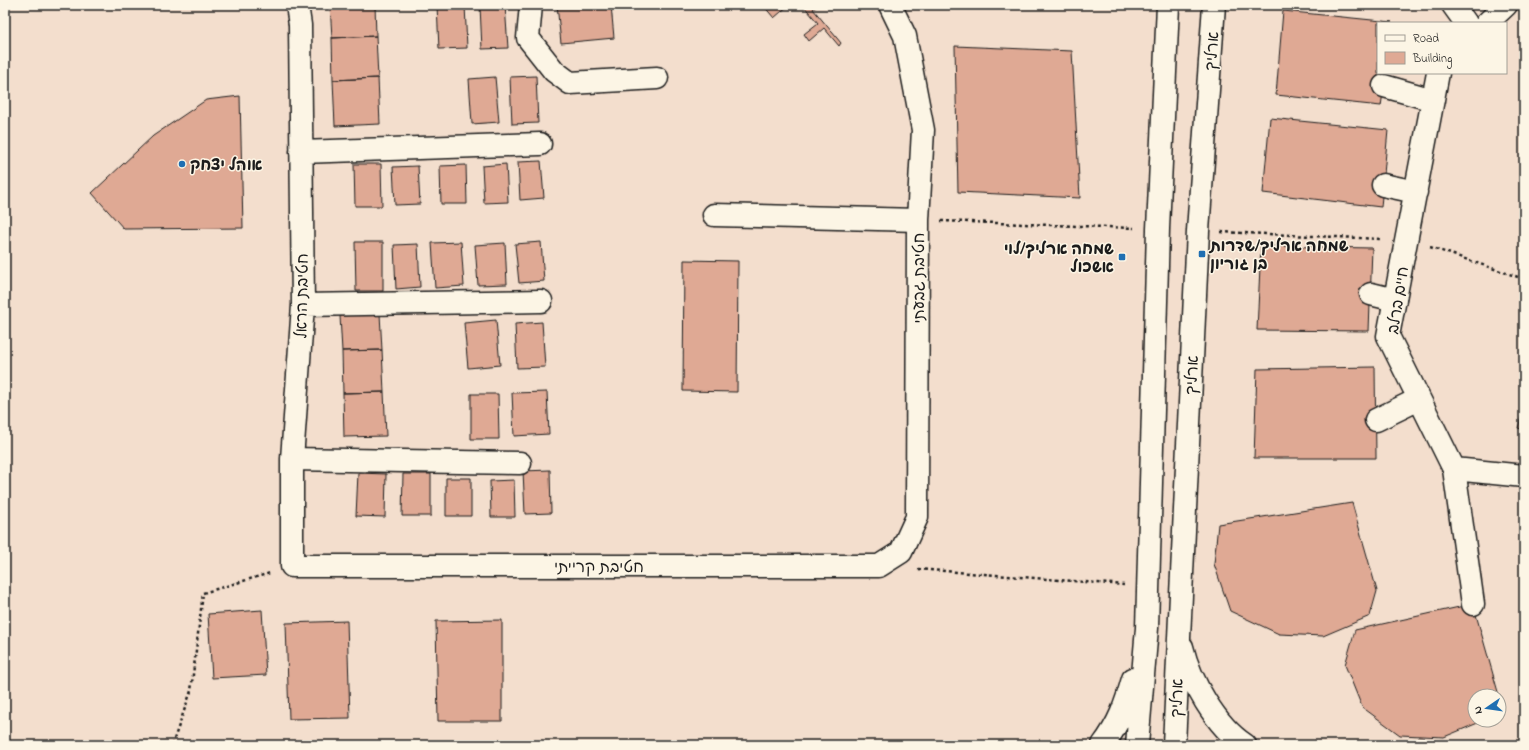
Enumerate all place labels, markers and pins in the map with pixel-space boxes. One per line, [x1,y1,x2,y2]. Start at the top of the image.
place label: אוהל יצחק [190,154,263,178]
marker: אוהל יצחק [177,159,187,169]
place label: שמחה ארליך/שדרות בן גוריון [1208,235,1349,277]
place label: שמחה ארליך/לוי אשכול [1004,238,1114,280]
marker: שמחה ארליך/שדרות בן גוריון [1197,249,1207,259]
marker: שמחה ארליך/לוי אשכול [1117,252,1127,262]

